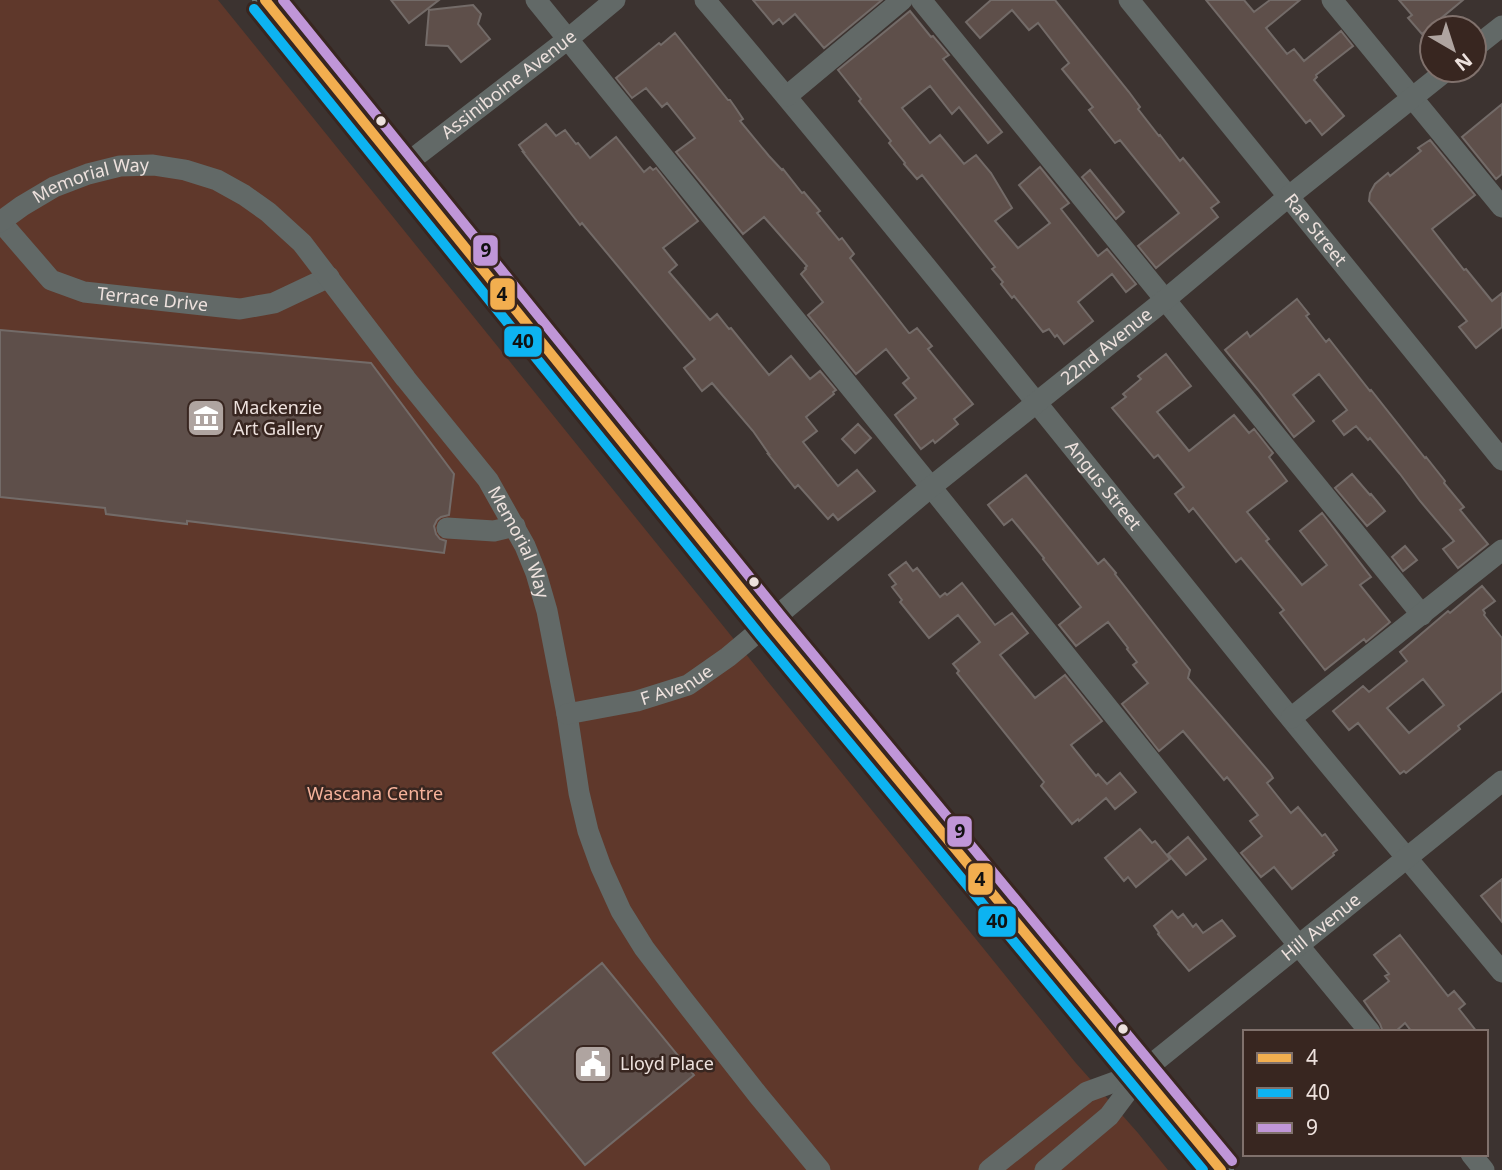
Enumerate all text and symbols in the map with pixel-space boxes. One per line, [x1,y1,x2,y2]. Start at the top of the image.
north arrow [1418,14,1488,84]
street label: Assiniboine Avenue [436,24,581,144]
text: N [1450,47,1478,77]
unlabelled marker [374,114,388,128]
street label: Memorial Way [27,152,150,208]
street label: Rae Street [1280,188,1353,271]
line badge: 9 [472,234,499,267]
text: 9 [481,237,492,263]
line badge: 4 [489,277,516,311]
street label: Terrace Drive [96,280,209,316]
text: 4 [497,281,508,307]
street label: 22nd Avenue [1055,302,1157,390]
line badge: 40 [503,325,543,358]
text: 40 [512,328,534,354]
place label: Mackenzie Art Gallery [233,395,323,440]
museum icon: Mackenzie Art Gallery [185,397,227,439]
street label: Angus Street [1061,435,1148,535]
street label: Memorial Way [483,481,556,601]
unlabelled marker [747,575,761,589]
street label: F Avenue [637,658,717,710]
park label: Wascana Centre [307,781,443,805]
line badge: 9 [946,815,973,848]
text: 9 [955,818,966,844]
line badge: 4 [967,862,994,896]
text: 4 [975,866,986,892]
street label: Hill Avenue [1276,887,1365,966]
line badge: 40 [977,905,1017,938]
text: 40 [986,908,1008,934]
unlabelled marker [1116,1022,1130,1036]
legend [1243,1030,1488,1156]
public building icon: Lloyd Place [572,1043,614,1085]
text: 4 [1306,1043,1318,1071]
place label: Lloyd Place [620,1051,714,1075]
text: 40 [1306,1078,1330,1106]
text: 9 [1306,1113,1318,1141]

